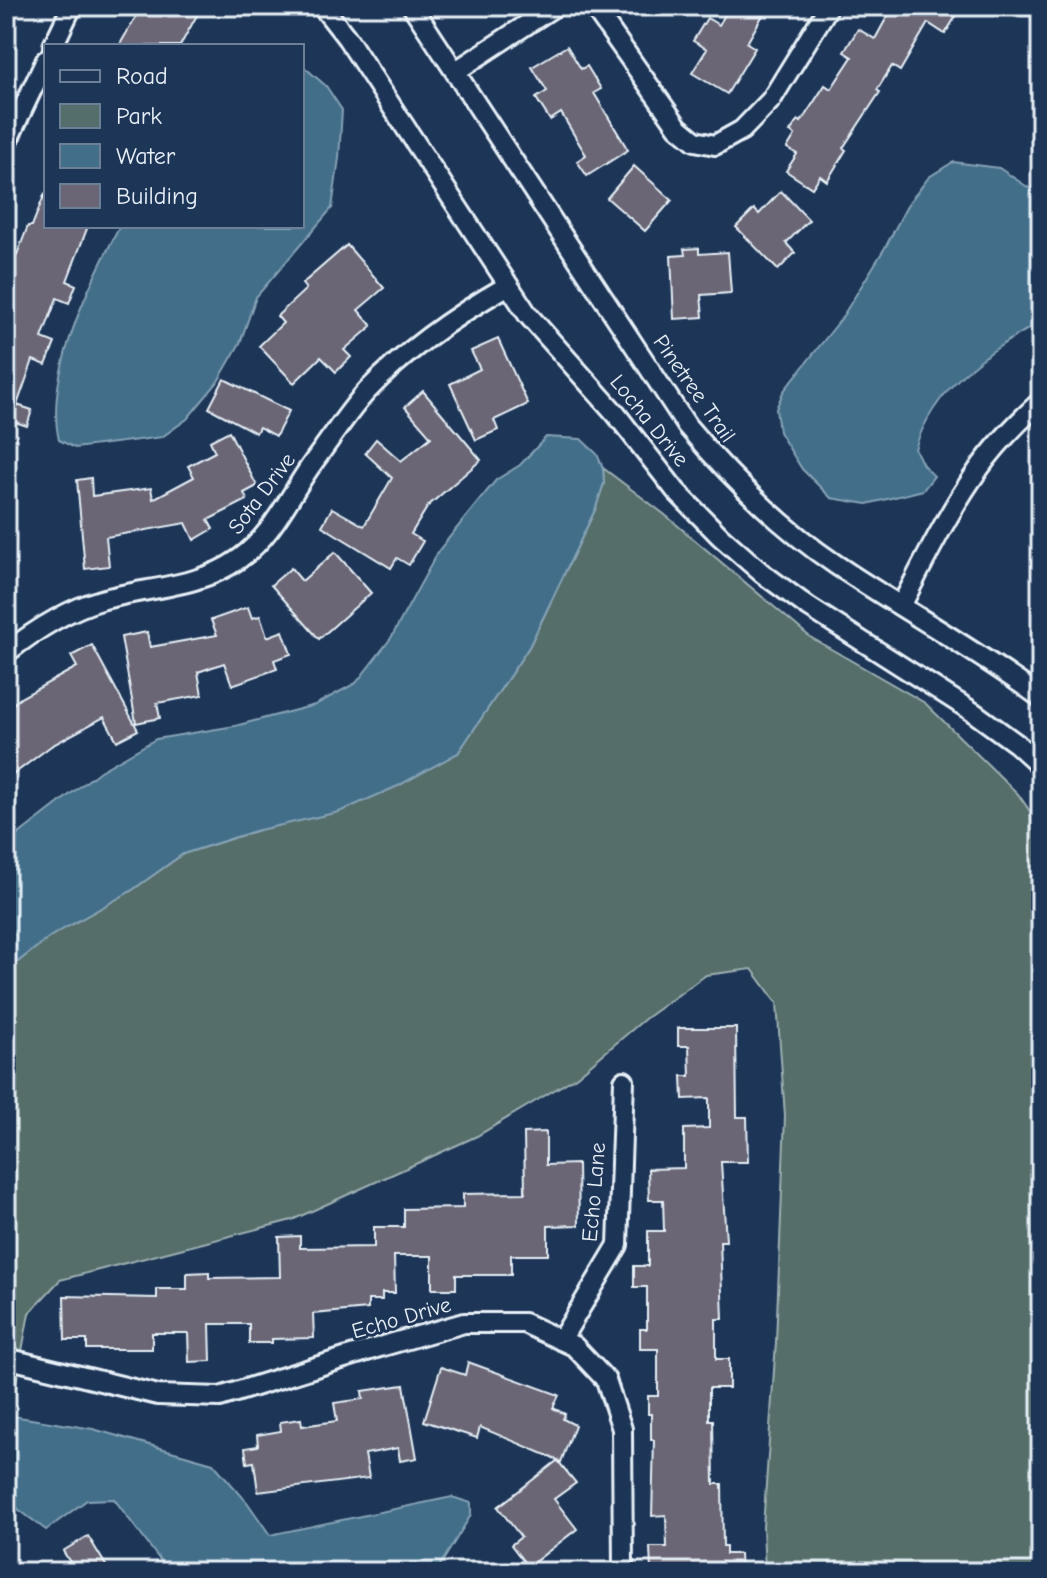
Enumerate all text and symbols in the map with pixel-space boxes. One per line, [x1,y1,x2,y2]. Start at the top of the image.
legend [44,44,304,228]
text: Road [116,62,168,90]
text: Park [116,102,162,130]
text: Water [116,142,176,170]
text: Building [116,182,198,210]
street label: Pinetree Trail [648,330,741,447]
street label: Locha Drive [604,369,694,472]
street label: Sota Drive [223,448,301,539]
street label: Echo Lane [577,1141,611,1243]
street label: Echo Drive [349,1291,454,1345]

